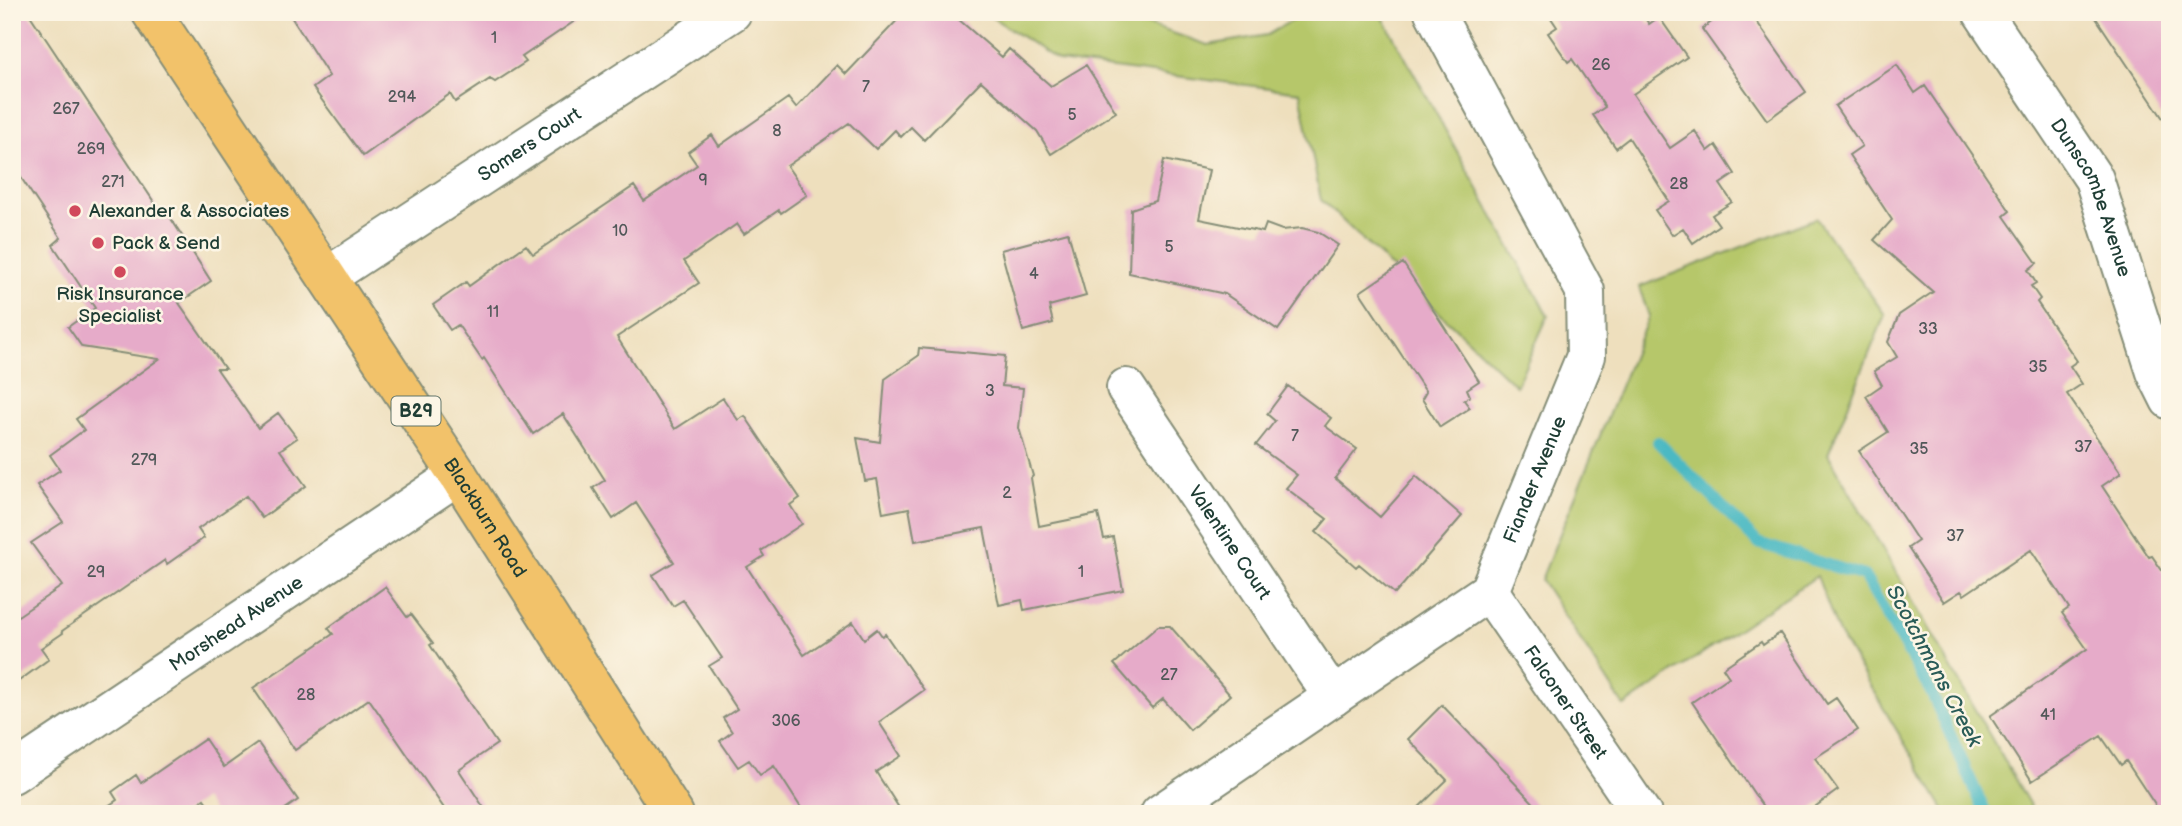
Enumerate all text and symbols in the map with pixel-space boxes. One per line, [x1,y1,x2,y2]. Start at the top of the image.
house number: 1 [491,29,497,48]
house number: 26 [1591,56,1611,75]
house number: 7 [862,78,870,97]
house number: 294 [388,88,416,107]
house number: 267 [52,100,80,119]
street label: Somers Court [474,102,585,187]
house number: 5 [1067,106,1077,125]
street label: Dunscombe Avenue [2045,114,2136,280]
house number: 8 [772,122,782,141]
house number: 269 [77,140,105,159]
house number: 9 [698,171,708,190]
house number: 271 [101,173,125,192]
house number: 28 [1670,175,1688,194]
place label: Alexander & Associates [89,200,289,223]
marker: Alexander & Associates [67,203,83,219]
house number: 10 [612,222,628,241]
place label: Pack & Send [112,232,220,255]
marker: Pack & Send [90,235,106,251]
house number: 5 [1164,238,1174,257]
marker: Risk Insurance Specialist [112,264,128,280]
house number: 4 [1029,265,1039,284]
place label: Risk Insurance Specialist [56,283,184,328]
house number: 11 [487,303,499,322]
house number: 33 [1918,320,1938,339]
house number: 35 [2028,358,2048,377]
house number: 3 [985,382,995,401]
road number: B29 [392,396,440,426]
street label: Fiander Avenue [1499,413,1571,546]
house number: 7 [1291,427,1299,446]
house number: 37 [2074,438,2092,457]
house number: 35 [1909,440,1929,459]
house number: 279 [131,451,157,470]
street label: Blackburn Road [438,454,532,582]
street label: Valentine Court [1183,481,1276,604]
house number: 2 [1002,484,1012,503]
house number: 37 [1946,527,1964,546]
house number: 29 [87,563,105,582]
house number: 1 [1078,563,1084,582]
street label: Morshead Avenue [165,571,307,677]
water label: Scotchmans Creek [1881,581,1988,752]
street label: Falconer Street [1518,641,1612,764]
house number: 27 [1160,666,1178,685]
house number: 28 [297,686,315,705]
house number: 41 [2040,706,2056,725]
house number: 306 [771,712,801,731]

